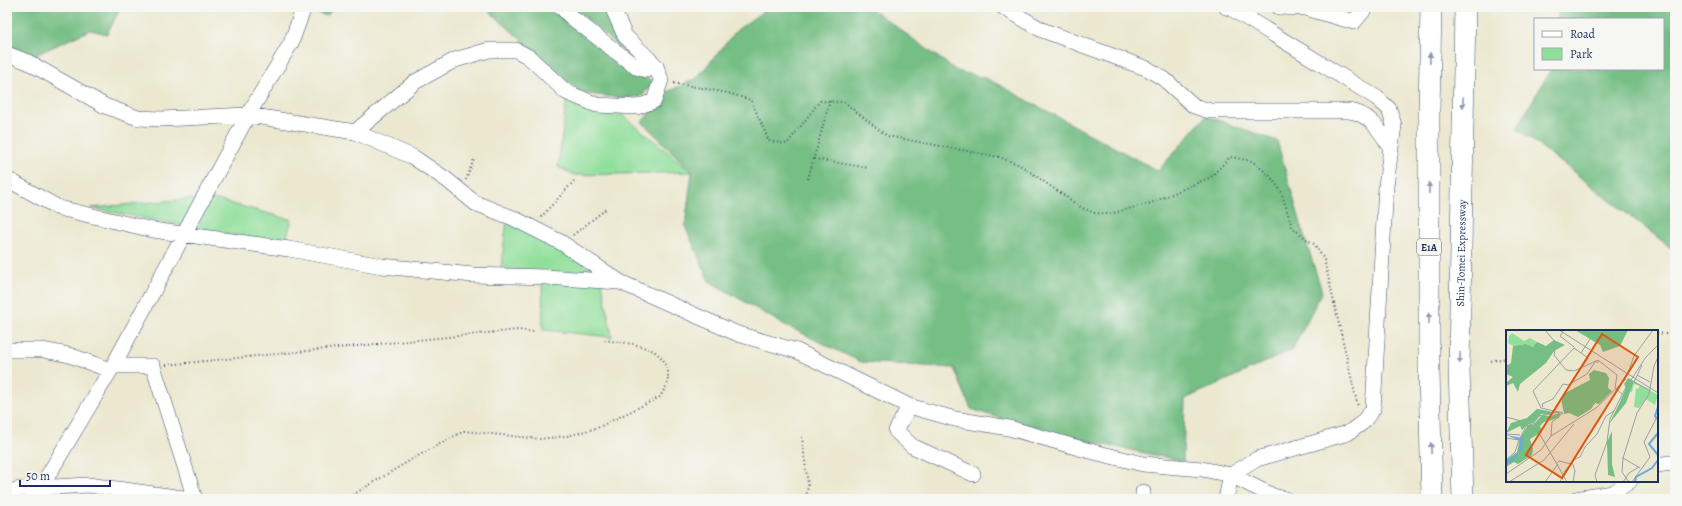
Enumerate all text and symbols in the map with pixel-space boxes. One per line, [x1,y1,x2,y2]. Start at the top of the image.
legend [1534,18,1664,70]
text: Road [1570,26,1596,42]
text: Park [1570,46,1593,62]
one-way arrow [1427,51,1433,64]
one-way arrow [1460,96,1466,109]
one-way arrow [1426,181,1432,194]
street label: Shin-Tomei Expressway [1453,199,1469,307]
road number: E1A [1417,239,1441,255]
one-way arrow [1426,311,1432,324]
inset map [1506,330,1658,482]
one-way arrow [1457,352,1463,365]
one-way arrow [1428,441,1434,454]
scale bar [20,462,110,488]
text: 50 m [26,468,50,484]

